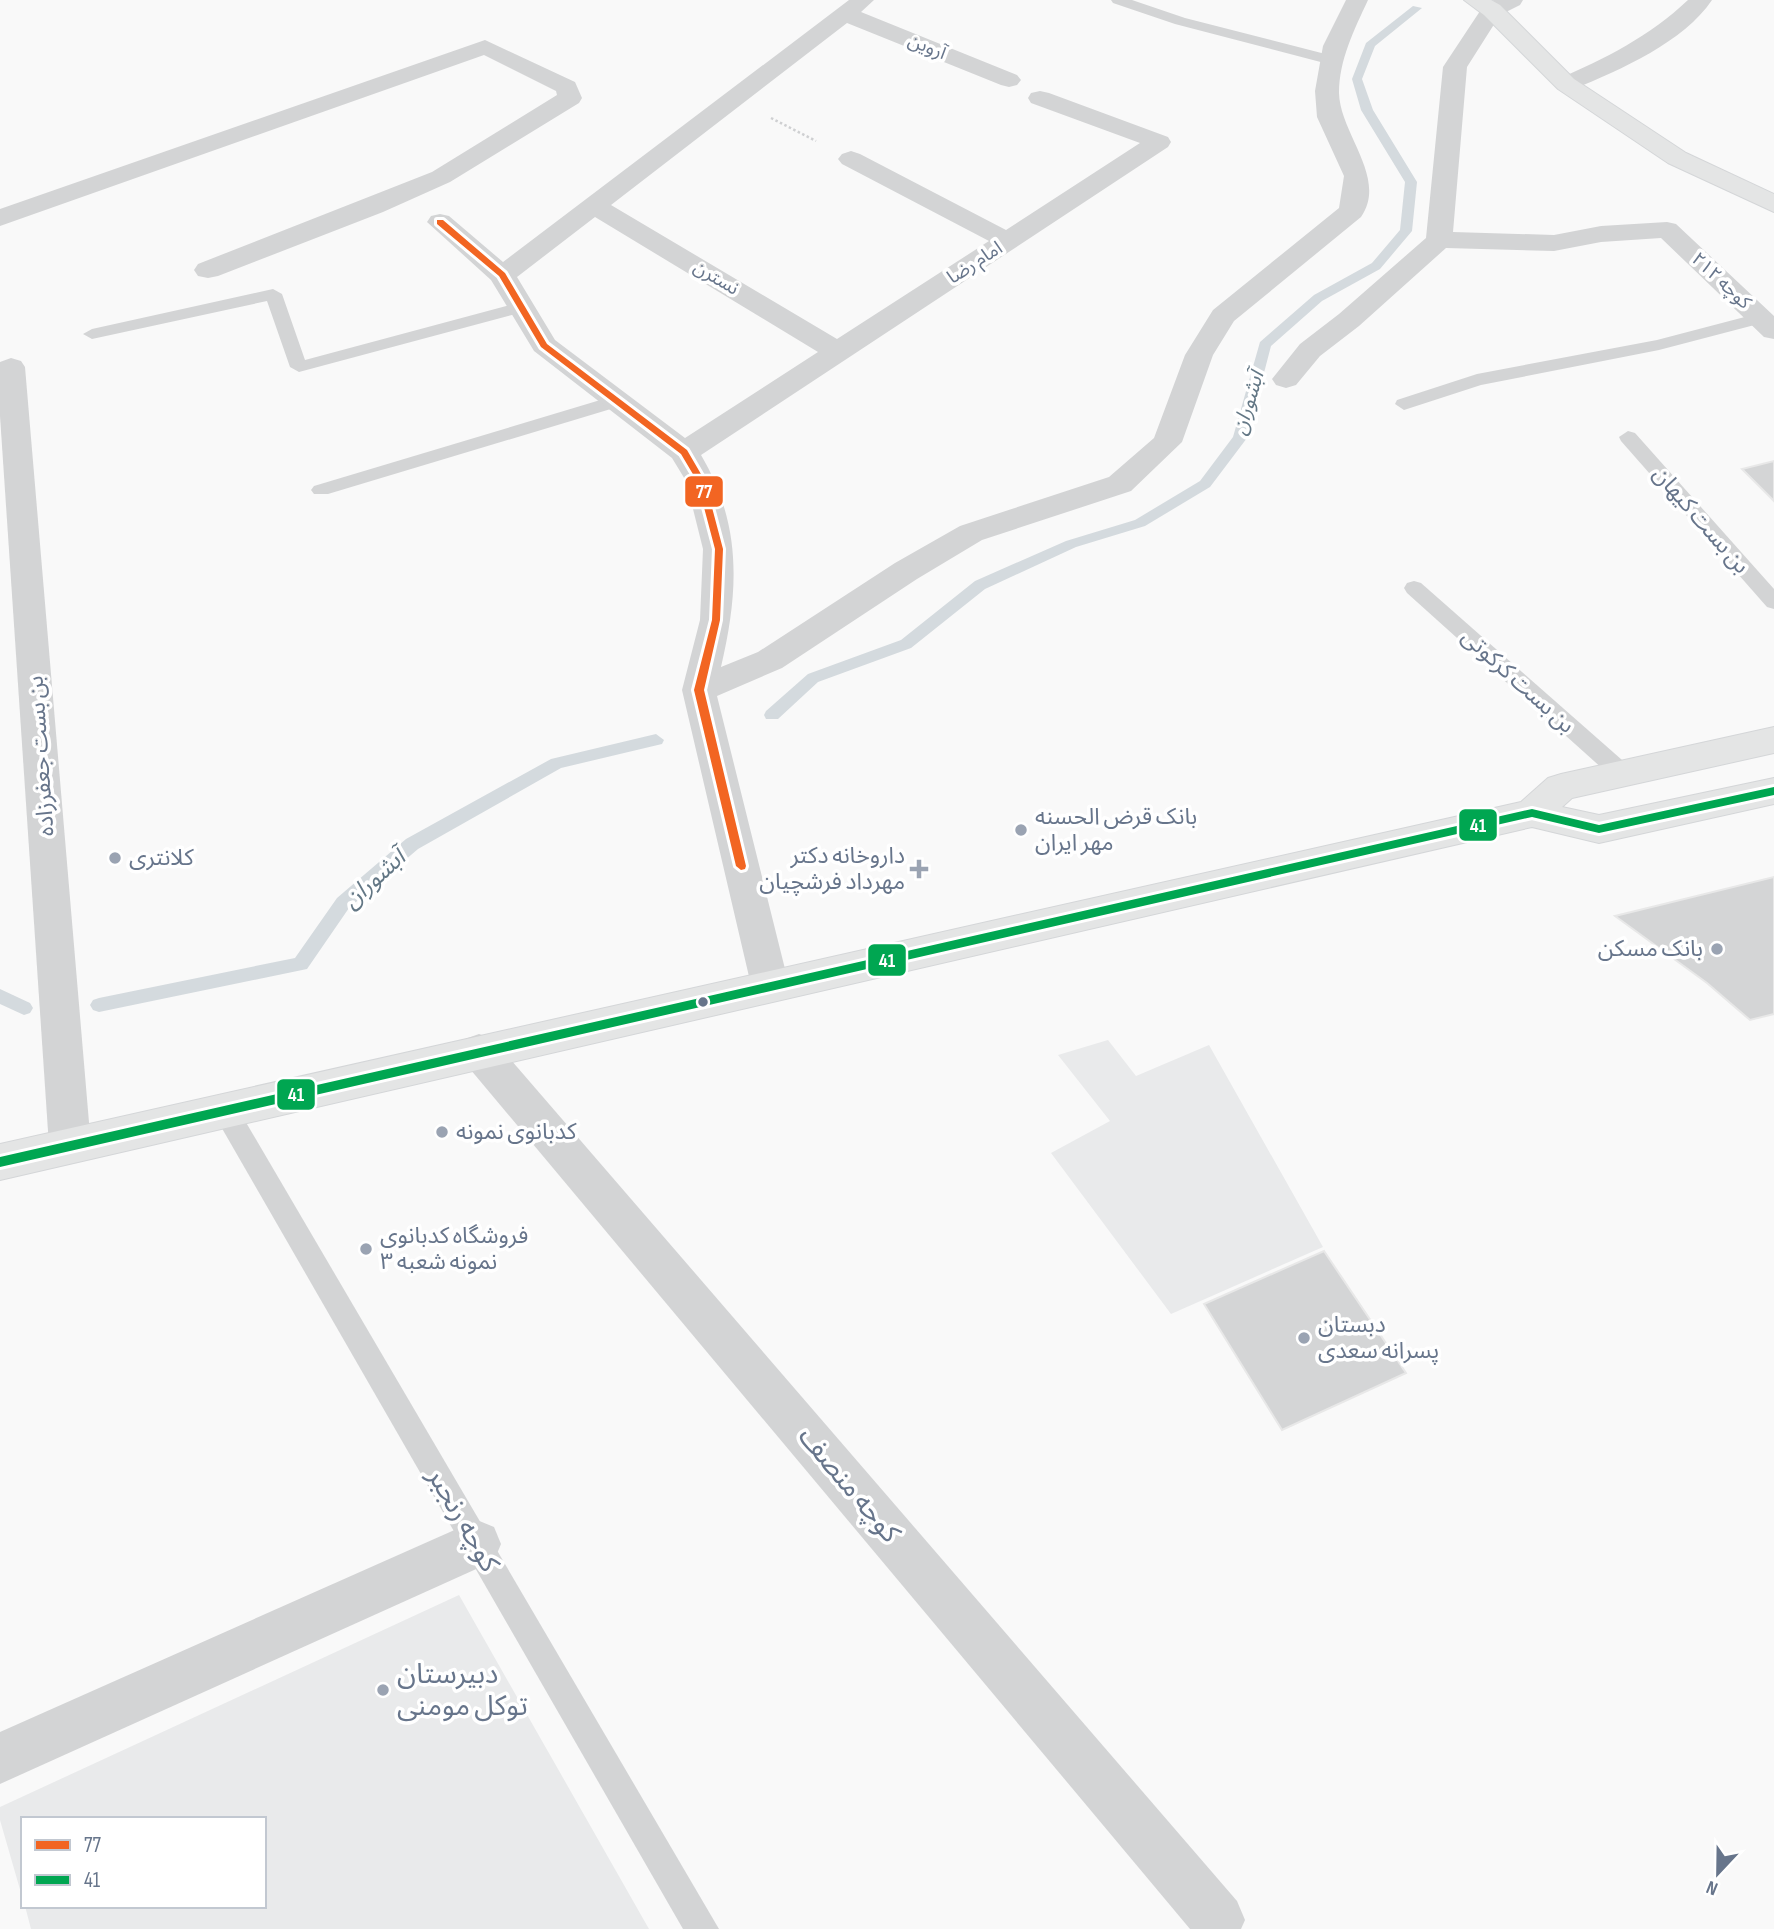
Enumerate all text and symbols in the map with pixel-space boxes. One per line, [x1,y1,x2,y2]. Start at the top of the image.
street label: آروین [904,29,951,66]
street label: امام رضا [943,237,1008,291]
street label: کوچه ۲۱۲ [1686,248,1756,315]
street label: نسترن [689,256,743,300]
water label: آبشوران [1227,364,1271,438]
street label: بن بست کیهان [1647,460,1755,580]
line badge: 77 [684,475,724,508]
text: 77 [696,481,713,504]
street label: بن بست کرکوتی [1456,623,1580,739]
street label: بن بست جعفرزاده [21,675,61,837]
place label: بانک قرض الحسنه مهر ایران [1035,803,1197,857]
line badge: 41 [1458,808,1498,842]
text: 41 [1470,815,1487,838]
marker: بانک قرض الحسنه مهر ایران [1013,822,1029,838]
water label: آبشوران [337,840,415,915]
place label: داروخانه دکتر مهرداد فرشچیان [759,842,905,896]
place label: کلانتری [129,844,194,872]
marker: کلانتری [107,850,123,866]
marker: داروخانه دکتر مهرداد فرشچیان [911,861,927,877]
place label: بانک مسکن [1598,935,1703,963]
marker: بانک مسکن [1709,941,1725,957]
line badge: 41 [867,943,907,977]
text: 41 [879,950,896,973]
unlabelled marker [696,995,710,1009]
line badge: 41 [276,1078,316,1111]
text: 41 [288,1084,305,1107]
place label: کدبانوی نمونه [456,1118,577,1146]
marker: کدبانوی نمونه [434,1124,450,1140]
place label: فروشگاه کدبانوی نمونه شعبه ۳ [380,1222,528,1276]
marker: فروشگاه کدبانوی نمونه شعبه ۳ [358,1241,374,1257]
place label: دبستان پسرانه سعدی [1318,1311,1439,1365]
marker: دبستان پسرانه سعدی [1296,1330,1312,1346]
street label: کوچه منصف [791,1420,907,1550]
street label: کوچه رنجبر [419,1461,506,1578]
place label: دبیرستان توکل مومنی [397,1658,528,1723]
marker: دبیرستان توکل مومنی [375,1682,391,1698]
legend [21,1817,266,1908]
text: 77 [84,1833,101,1858]
north arrow [1683,1838,1753,1908]
text: 41 [84,1868,101,1893]
text: N [1703,1875,1721,1900]

